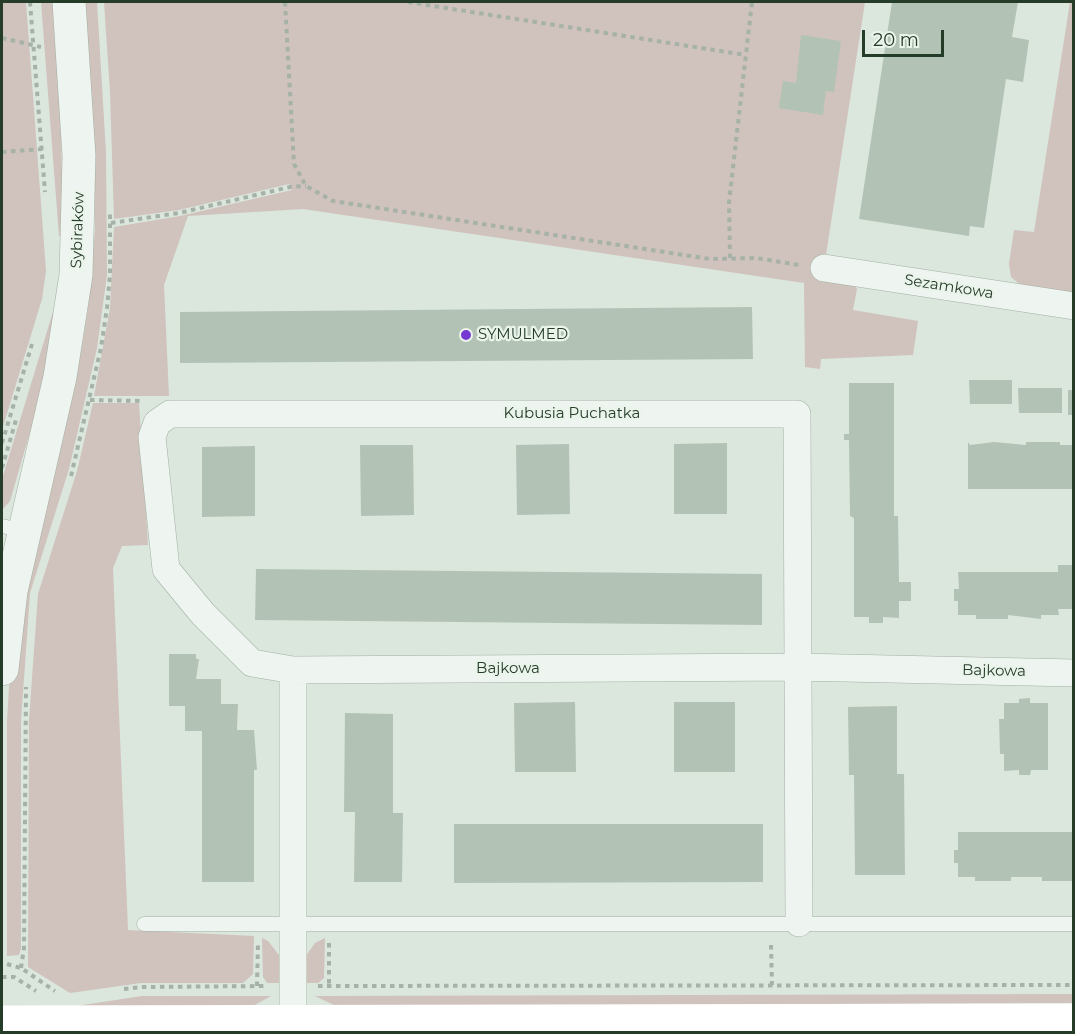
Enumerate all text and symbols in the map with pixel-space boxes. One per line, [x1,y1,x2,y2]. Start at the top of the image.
scale bar [865,18,948,56]
text: 20 m [873,29,919,51]
street label: Sybiraków [68,191,88,269]
street label: Sezamkowa [903,271,995,303]
place label: SYMULMED [478,326,568,344]
marker: SYMULMED [459,328,473,342]
street label: Kubusia Puchatka [504,405,640,423]
street label: Bajkowa [476,660,540,678]
street label: Bajkowa [962,661,1026,681]

